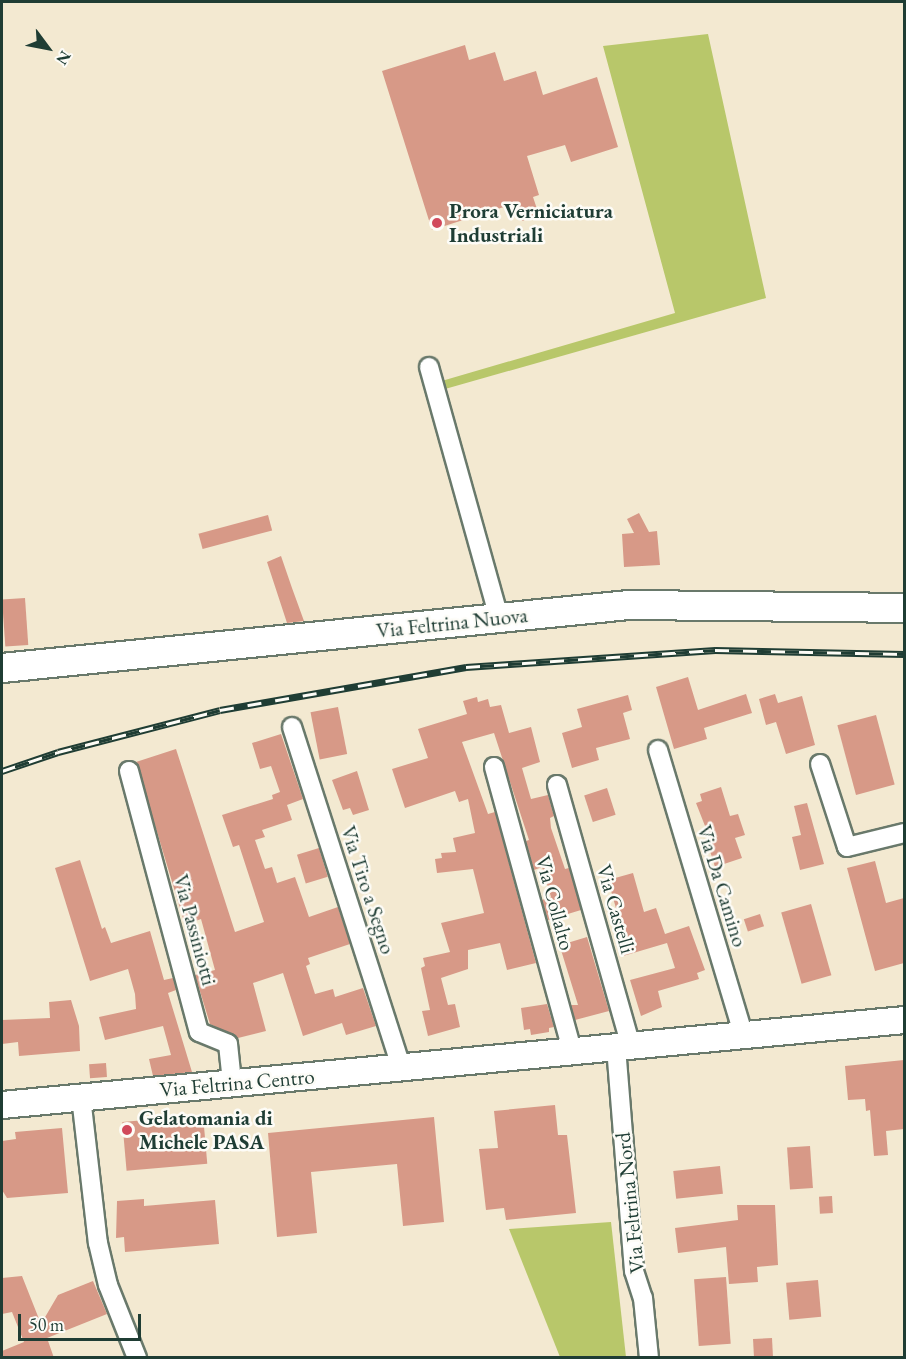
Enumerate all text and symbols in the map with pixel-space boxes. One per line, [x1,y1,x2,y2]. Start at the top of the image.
north arrow [18,18,78,78]
text: N [51,47,76,69]
place label: Prora Verniciatura Industriali [449,198,613,248]
marker: Prora Verniciatura Industriali [430,216,444,230]
street label: Via Feltrina Nuova [375,603,529,643]
street label: Via Da Camino [692,822,752,950]
street label: Via Tiro a Segno [335,823,401,957]
street label: Via Collalto [530,853,580,953]
street label: Via Castelli [591,862,641,956]
street label: Via Passiniotti [168,872,222,988]
street label: Via Feltrina Centro [159,1064,315,1102]
place label: Gelatomania di Michele PASA [139,1105,273,1155]
marker: Gelatomania di Michele PASA [120,1123,134,1137]
street label: Via Feltrina Nord [610,1131,650,1275]
scale bar [21,1302,144,1340]
text: 50 m [29,1313,64,1336]

